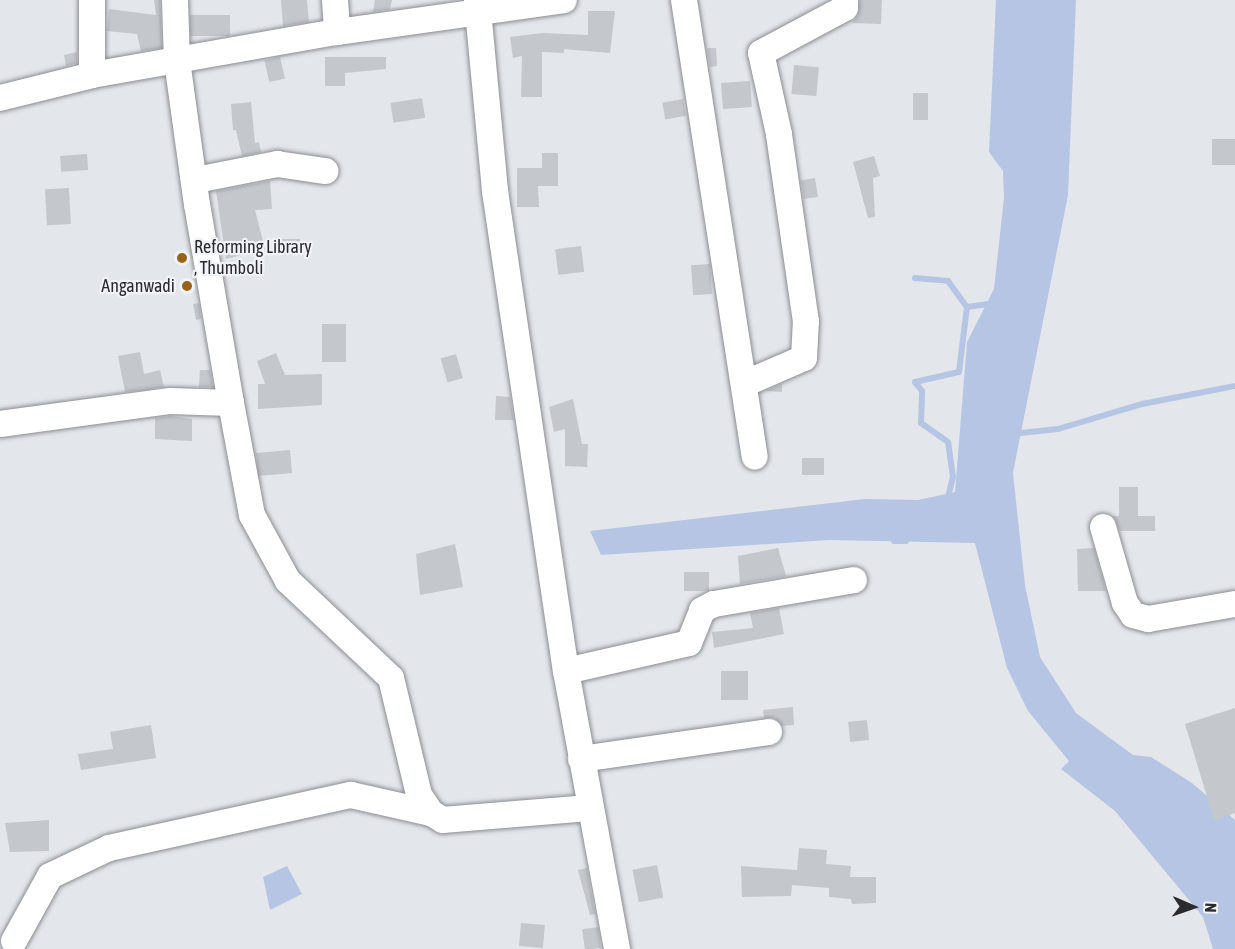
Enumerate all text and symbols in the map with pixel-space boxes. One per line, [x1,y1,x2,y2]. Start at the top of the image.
place label: Reforming Library , Thumboli [194,237,312,280]
marker: Reforming Library , Thumboli [175,251,189,265]
place label: Anganwadi [101,275,175,297]
marker: Anganwadi [180,279,194,293]
north arrow [1163,877,1223,937]
text: N [1202,903,1220,913]

